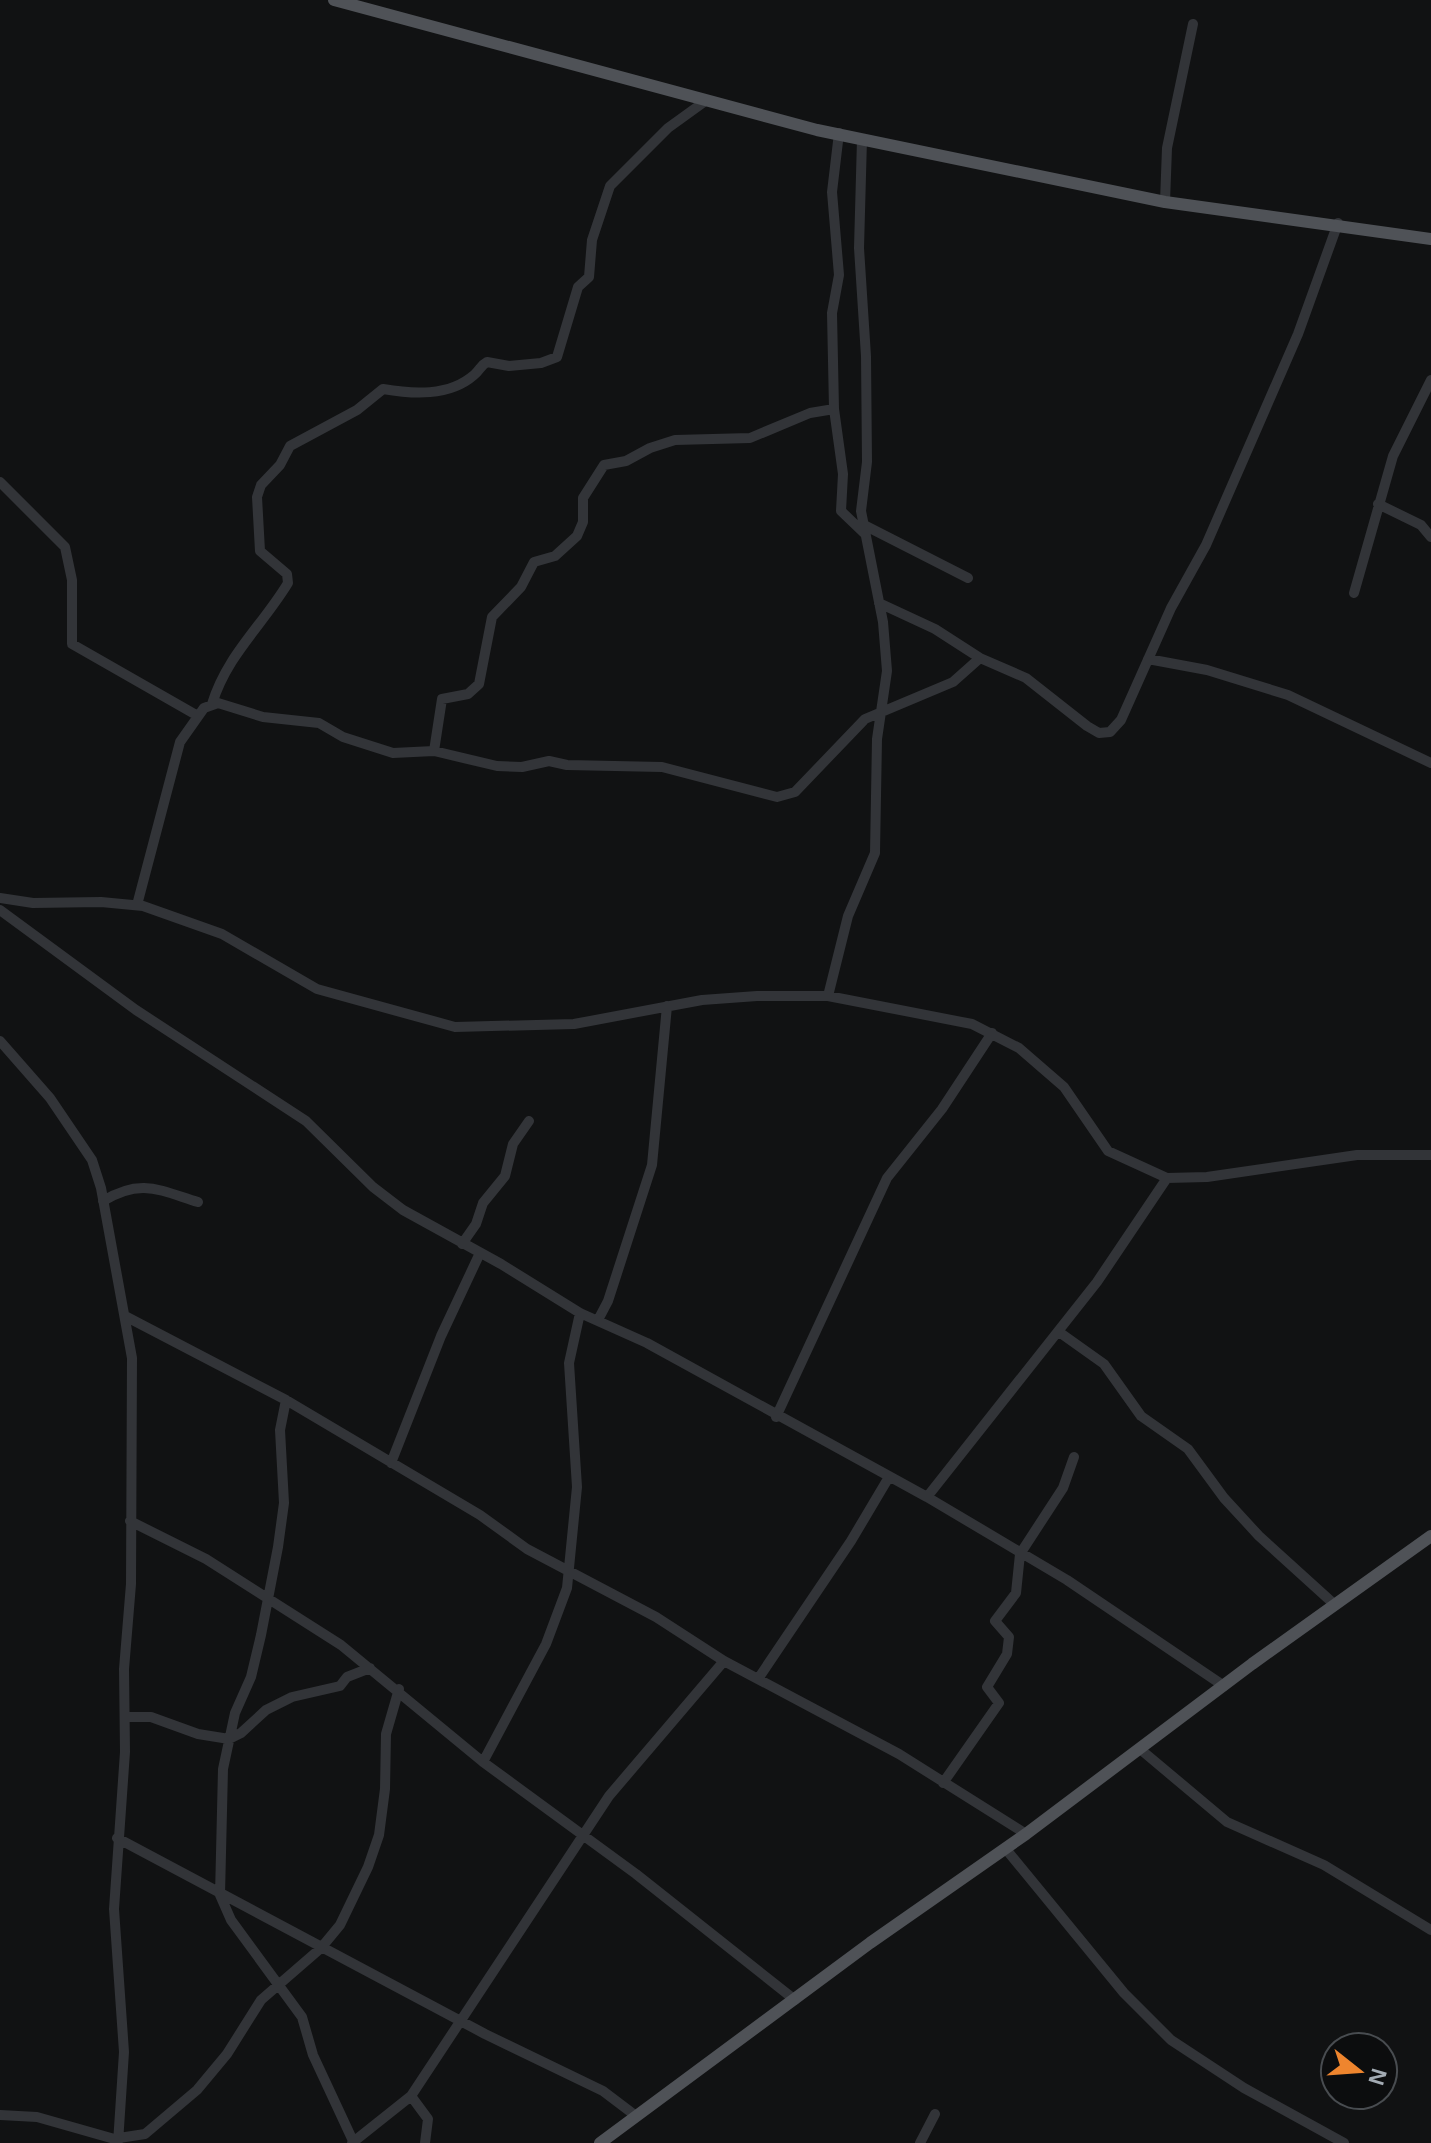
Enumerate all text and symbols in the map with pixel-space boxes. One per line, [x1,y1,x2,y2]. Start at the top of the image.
north arrow [1319,2031,1399,2111]
text: N [1363,2065,1392,2088]

